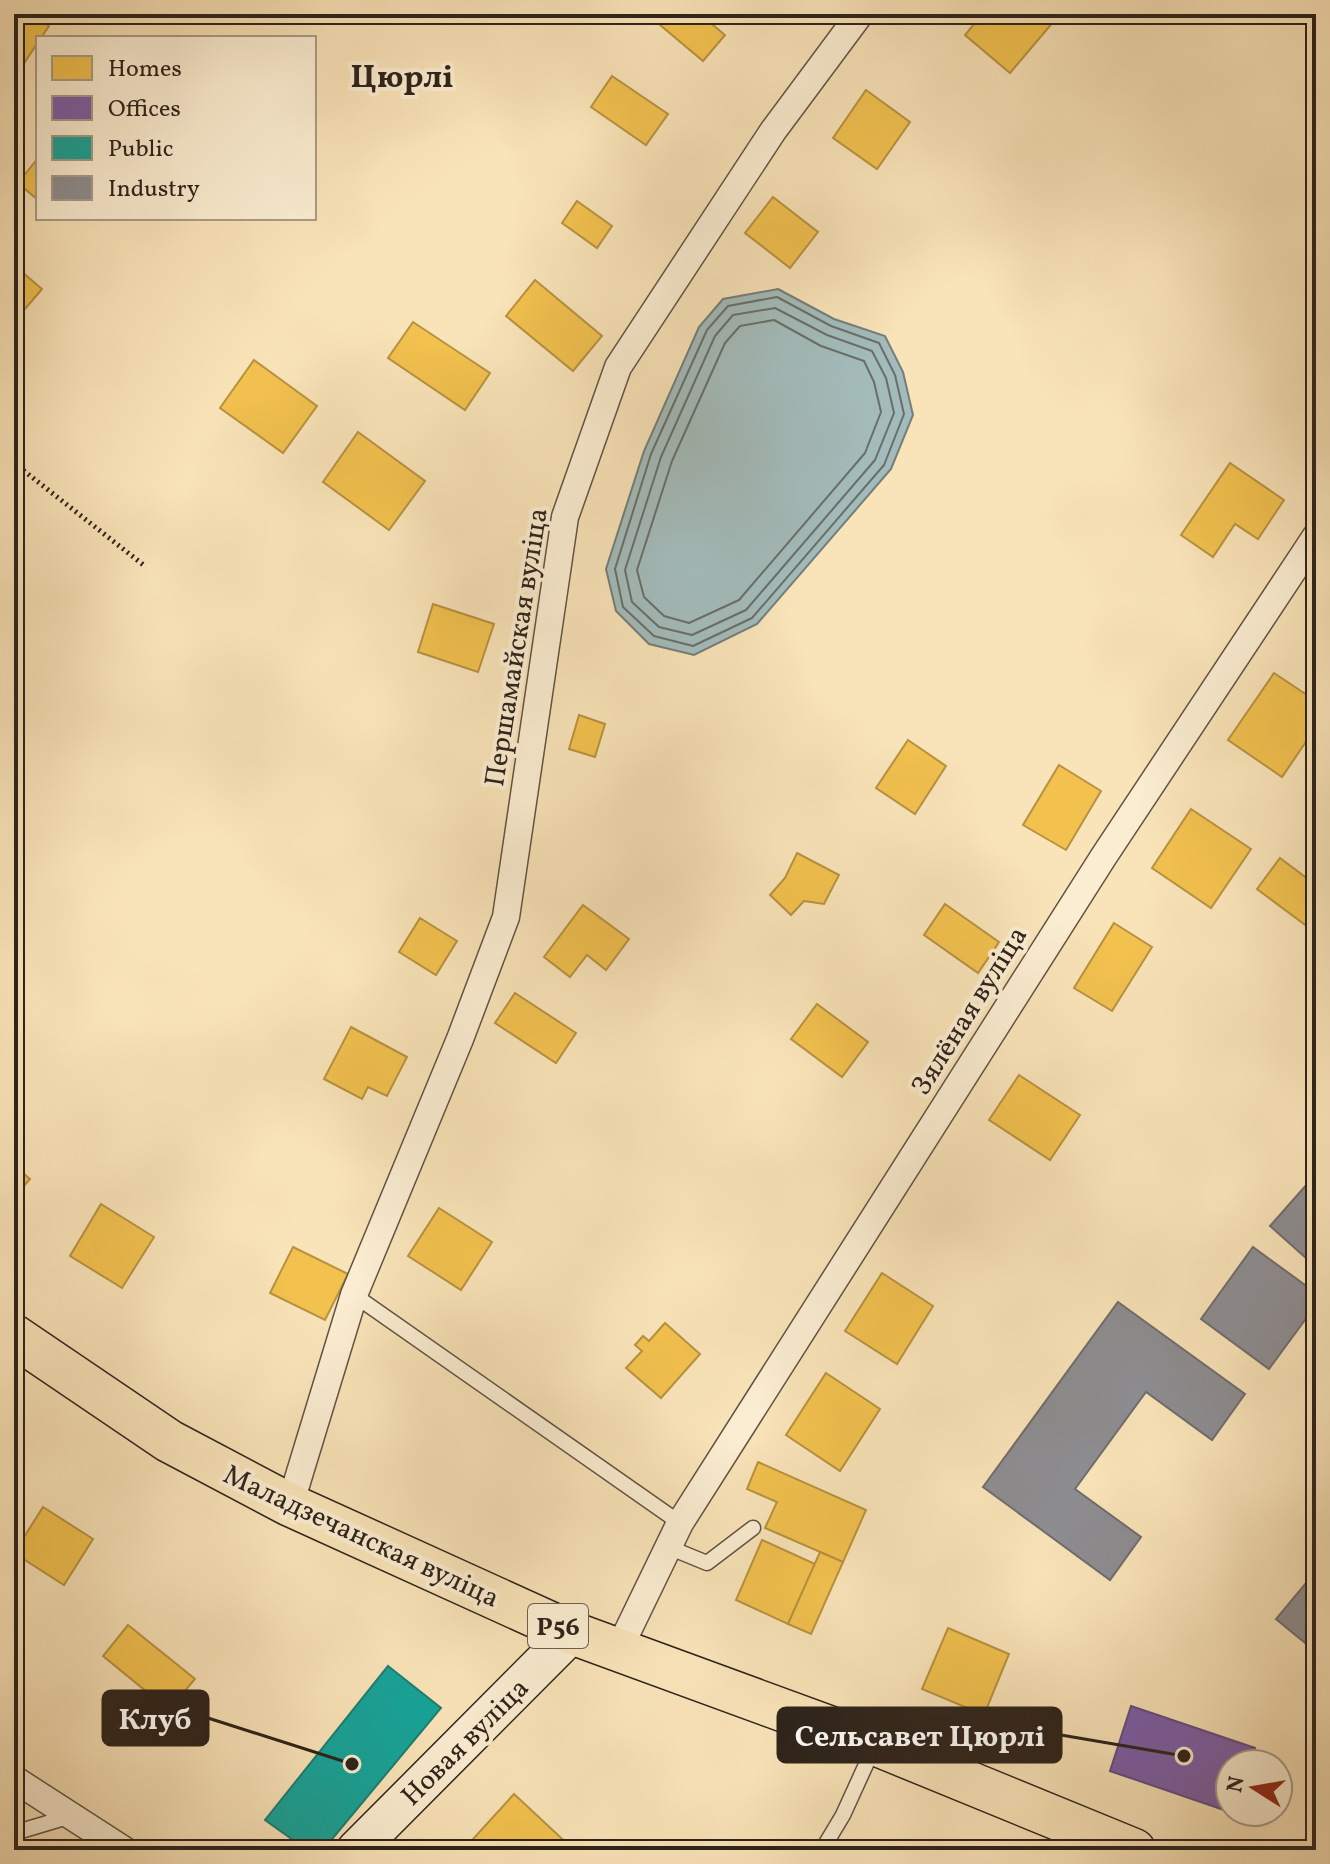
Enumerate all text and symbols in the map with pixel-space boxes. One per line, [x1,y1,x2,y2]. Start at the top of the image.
legend [36,36,316,220]
text: Homes [108,53,182,87]
district label: Цюрлі [351,57,453,101]
text: Offices [108,93,181,127]
text: Public [108,133,174,167]
text: Industry [108,173,200,207]
street label: Першамайская вуліца [476,505,559,789]
street label: Зялёная вуліца [903,919,1038,1103]
street label: Маладзечанская вуліца [217,1456,505,1618]
road number: Р56 [528,1604,588,1648]
street label: Новая вуліца [393,1670,539,1816]
callout: Клуб [103,1691,208,1745]
text: Клуб [118,1700,192,1742]
callout: Сельсавет Цюрлі [778,1708,1061,1762]
text: Сельсавет Цюрлі [795,1717,1045,1759]
north arrow [1214,1748,1294,1828]
text: N [1220,1774,1254,1795]

